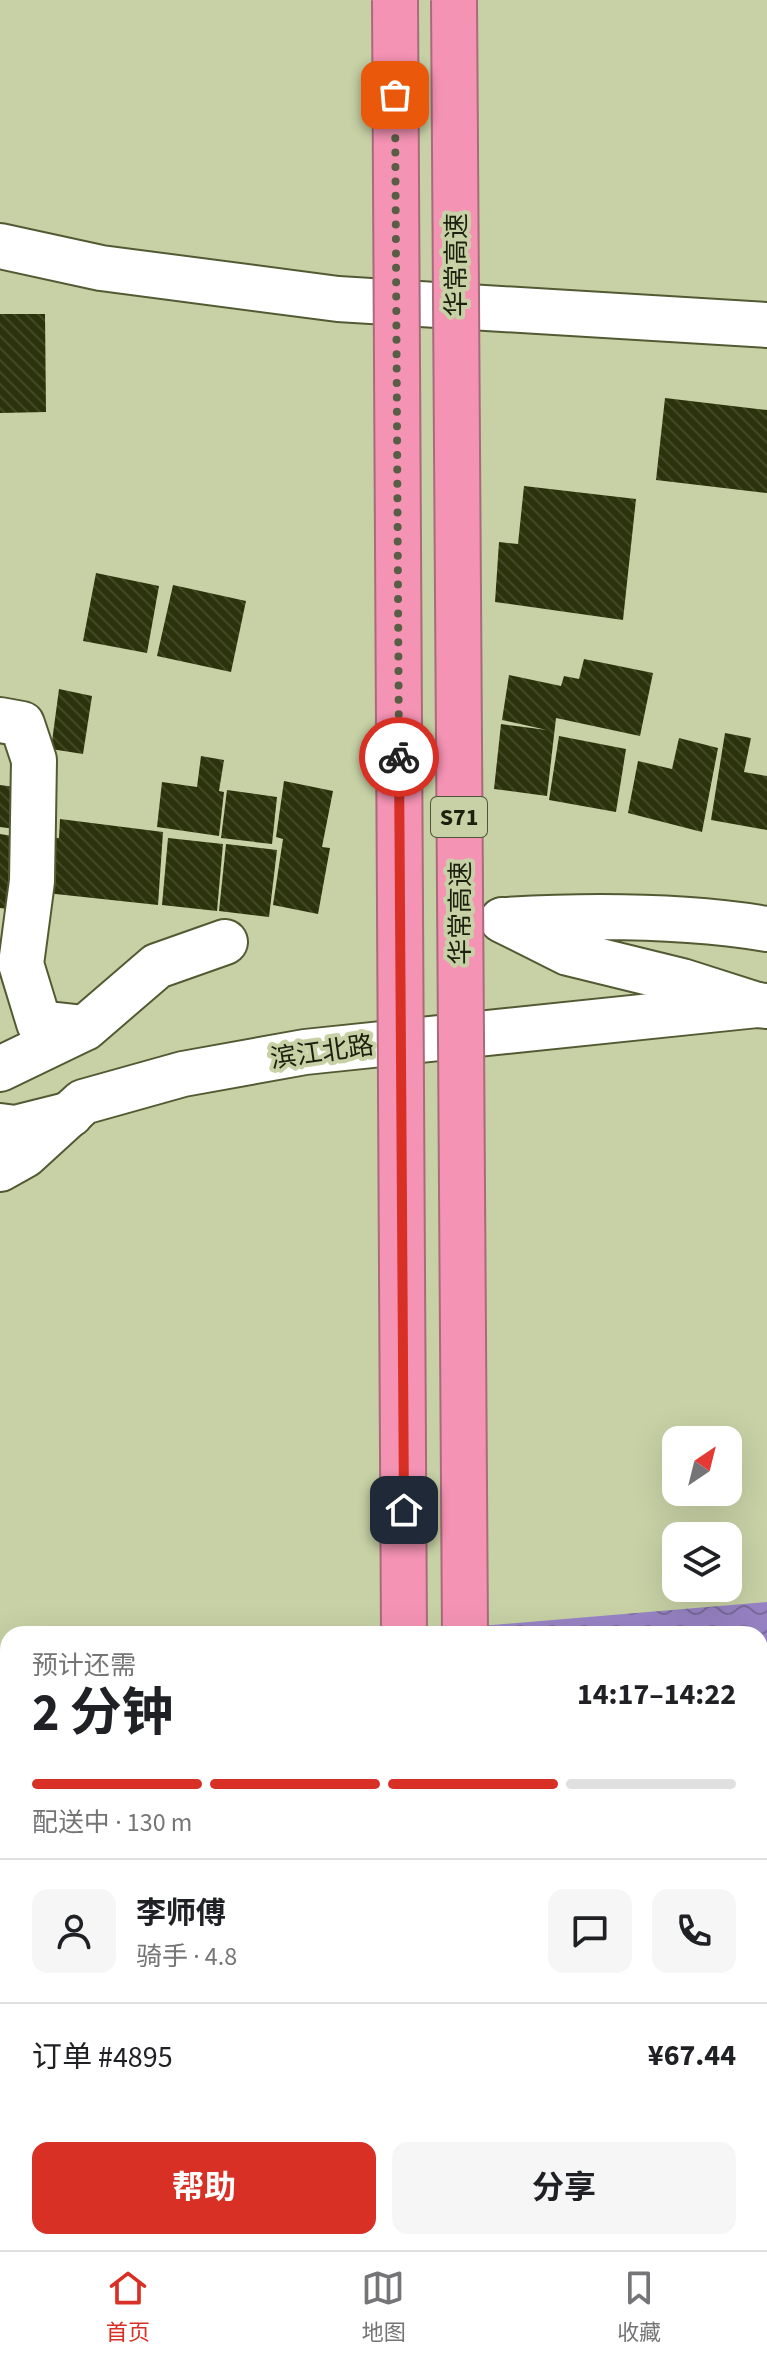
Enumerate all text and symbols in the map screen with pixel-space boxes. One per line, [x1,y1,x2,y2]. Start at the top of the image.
pin [361,61,429,129]
icon: bag [373,73,417,117]
street label: 华常高速 [438,213,475,317]
courier [359,717,439,797]
icon: bike [377,735,421,779]
road number: S71 [431,797,487,837]
street label: 华常高速 [442,861,479,965]
street label: 滨江北路 [268,1026,376,1078]
north arrow [662,1426,742,1506]
map controls [662,1426,742,1602]
pin [370,1476,438,1544]
icon: home [382,1488,426,1532]
button: layers [662,1522,742,1602]
text: 预计还需 [32,1647,136,1684]
text: 14:17–14:22 [577,1673,736,1716]
text: 2 分钟 [32,1677,174,1751]
text: 配送中 · 130 m [32,1804,192,1841]
button: person [32,1889,116,1973]
button: chat [548,1889,632,1973]
button: phone [652,1889,736,1973]
text: 李师傅 [136,1892,226,1935]
text: 骑手 · 4.8 [136,1938,237,1975]
text: ¥67.44 [648,2034,736,2077]
text: 订单 #4895 [32,2036,173,2079]
button: 帮助 [32,2142,376,2234]
button: 分享 [392,2142,736,2234]
tab: 首页 [106,2266,150,2349]
tab: 地图 [361,2266,405,2349]
tab: 收藏 [617,2266,661,2349]

